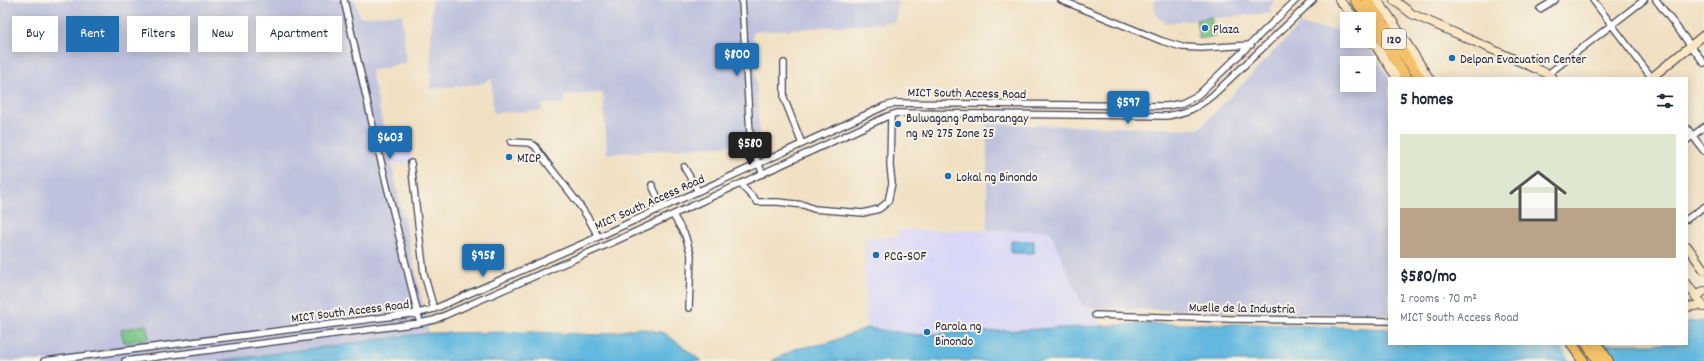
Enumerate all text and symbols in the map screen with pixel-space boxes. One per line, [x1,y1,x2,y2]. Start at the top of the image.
map controls [1340,12,1376,92]
button: + [1340,12,1376,48]
chip: Buy [12,16,58,52]
chip: Rent [66,16,119,52]
chip: Filters [127,16,190,52]
chip: New [198,16,248,52]
chip: Apartment [256,16,342,52]
place label: Plaza [1213,21,1240,40]
marker: Plaza [1200,23,1210,33]
road number: 120 [1382,29,1406,49]
pin: $800 [713,43,761,77]
text: $800 [724,46,750,65]
place label: Delpan Evacuation Center [1460,51,1587,70]
marker: Delpan Evacuation Center [1447,53,1457,63]
button: − [1340,56,1376,92]
street label: MICT South Access Road [907,84,1026,105]
text: 5 homes [1400,89,1453,113]
icon: filters [1654,90,1676,112]
pin: $597 [1104,91,1152,125]
text: $597 [1116,94,1140,113]
place label: Bulwagang Pambarangay ng № 275 Zone 25 [906,110,1029,144]
marker: Bulwagang Pambarangay ng № 275 Zone 25 [893,119,903,129]
pin: $603 [366,126,414,160]
text: $603 [377,129,403,148]
pin: $580 [726,132,774,166]
text: $580 [738,135,762,154]
place label: MICP [517,150,541,169]
marker: MICP [504,152,514,162]
icon: home [1502,160,1574,232]
place label: Lokal ng Binondo [956,169,1038,188]
street label: MICT South Access Road [592,170,708,236]
marker: Lokal ng Binondo [943,171,953,181]
pin: $958 [459,244,507,278]
text: $958 [471,247,495,266]
place label: PCG-SOF [884,248,927,267]
marker: PCG-SOF [871,250,881,260]
text: $580/mo [1400,266,1457,290]
text: 2 rooms · 70 m² [1400,290,1477,309]
street label: MICT South Access Road [290,296,410,329]
street label: Muelle de la Industria [1189,299,1296,320]
text: MICT South Access Road [1400,309,1519,328]
place label: Parola ng Binondo [935,318,982,352]
marker: Parola ng Binondo [922,327,932,337]

